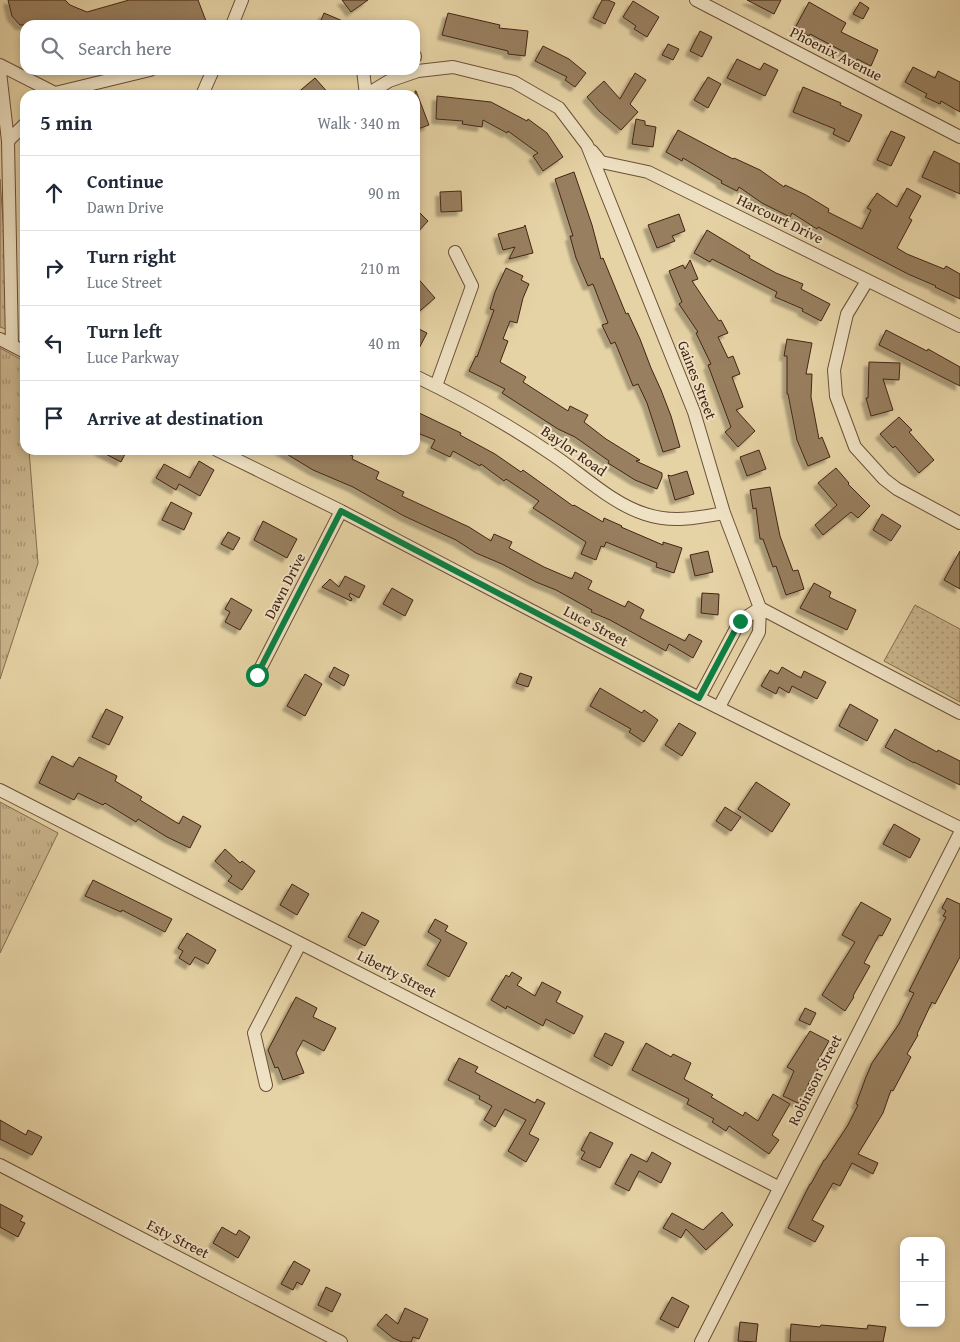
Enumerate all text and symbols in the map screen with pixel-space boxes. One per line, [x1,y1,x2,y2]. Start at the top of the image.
search box [20,20,420,75]
street label: Phoenix Avenue [787,21,886,86]
icon: search [38,34,66,62]
text: Search here [78,34,172,62]
text: 5 min [40,107,92,138]
text: Walk · 340 m [317,111,400,135]
text: Continue [87,167,164,195]
icon: ahead [40,179,68,207]
text: 90 m [368,181,400,205]
street label: Harcourt Drive [733,189,827,249]
text: Dawn Drive [87,195,164,219]
text: Turn right [87,242,176,270]
icon: right [40,254,68,282]
text: 210 m [360,256,400,280]
text: Luce Street [87,270,162,294]
text: Turn left [87,317,162,345]
icon: left [40,329,68,357]
text: 40 m [368,331,400,355]
street label: Gaines Street [673,337,722,423]
text: Luce Parkway [87,345,179,369]
icon: arrive [40,404,68,432]
text: Arrive at destination [87,404,263,432]
street label: Baylor Road [537,420,611,481]
street label: Dawn Drive [259,549,310,623]
street label: Luce Street [560,600,633,652]
route end [729,610,752,633]
route start [246,664,269,687]
street label: Liberty Street [354,945,441,1003]
street label: Robinson Street [783,1030,847,1129]
street label: Esty Street [143,1214,214,1264]
map controls [900,1237,945,1327]
button: + [900,1237,945,1282]
button: − [900,1282,945,1327]

